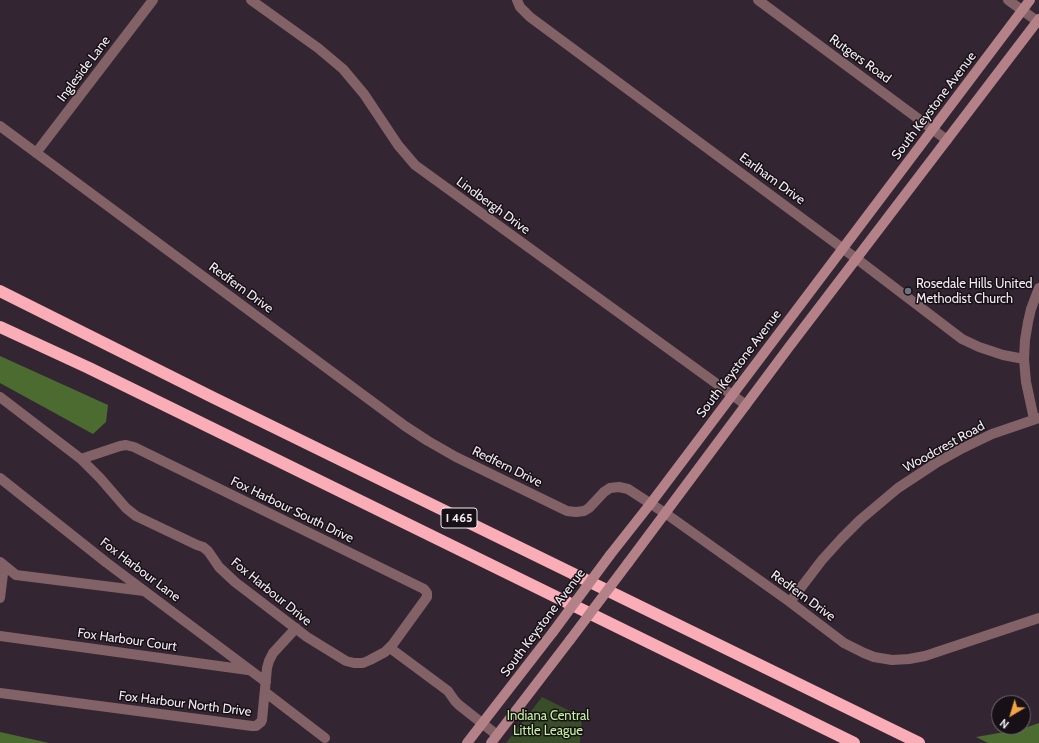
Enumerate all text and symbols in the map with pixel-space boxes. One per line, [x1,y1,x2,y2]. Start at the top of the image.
street label: Rutgers Road [826,31,894,87]
street label: Ingleside Lane [54,33,114,105]
street label: South Keystone Avenue [888,49,980,163]
street label: Earlham Drive [736,150,808,208]
street label: Lindbergh Drive [453,174,533,238]
street label: Redfern Drive [206,259,276,317]
place label: Rosedale Hills United Methodist Church [916,276,1033,307]
marker: Rosedale Hills United Methodist Church [903,286,913,296]
street label: South Keystone Avenue [693,307,785,421]
street label: Woodcrest Road [901,418,987,476]
street label: Redfern Drive [470,443,544,491]
street label: Fox Harbour South Drive [228,473,356,547]
road number: I 465 [441,508,477,528]
street label: Fox Harbour Lane [97,535,183,605]
street label: Fox Harbour Drive [228,555,314,629]
street label: South Keystone Avenue [497,566,589,680]
street label: Redfern Drive [768,567,838,625]
street label: Fox Harbour Court [76,625,178,655]
street label: Fox Harbour North Drive [118,688,252,720]
north arrow [991,695,1031,735]
park label: Indiana Central Little League [507,708,589,739]
text: N [997,716,1012,732]

